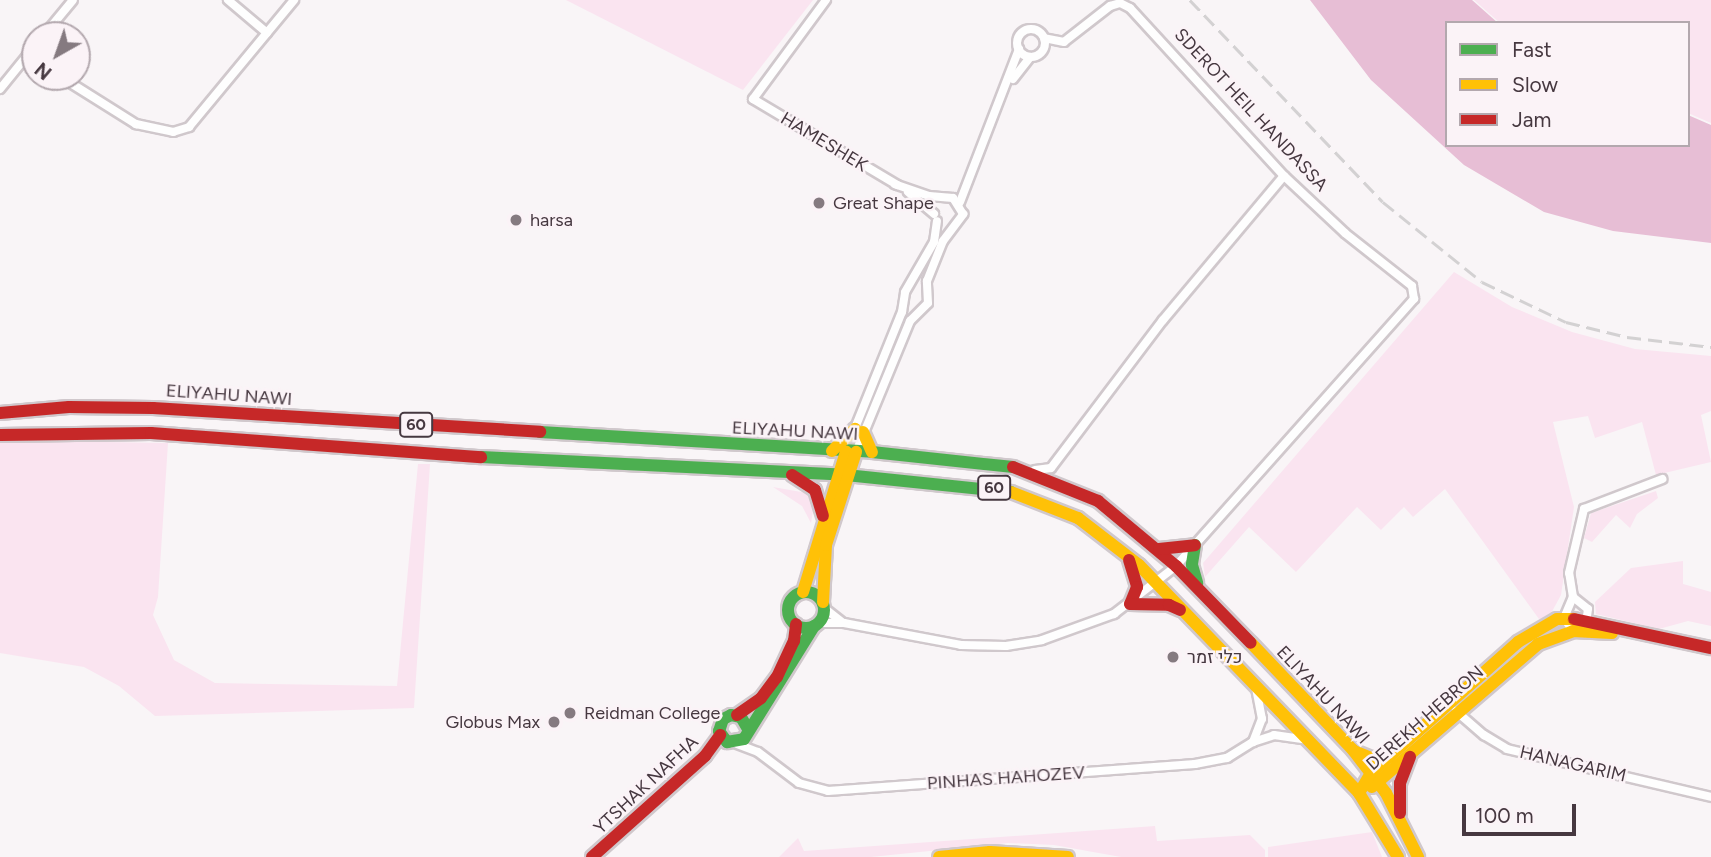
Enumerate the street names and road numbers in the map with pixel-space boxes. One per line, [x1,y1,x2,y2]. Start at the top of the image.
street label: SDEROT HEIL HANDASSA [1170,24,1332,196]
street label: HAMESHEK [777,108,871,176]
street label: ELIYAHU NAWI [165,380,293,410]
road number: 60 [398,412,434,438]
street label: ELIYAHU NAWI [731,417,859,445]
road number: 60 [976,475,1012,500]
street label: ELIYAHU NAWI [1272,641,1374,749]
street label: DEREKH HEBRON [1362,661,1488,775]
street label: YTSHAK NAFHA [589,731,703,839]
street label: HANAGARIM [1518,741,1628,787]
street label: PINHAS HAHOZEV [926,762,1086,794]

